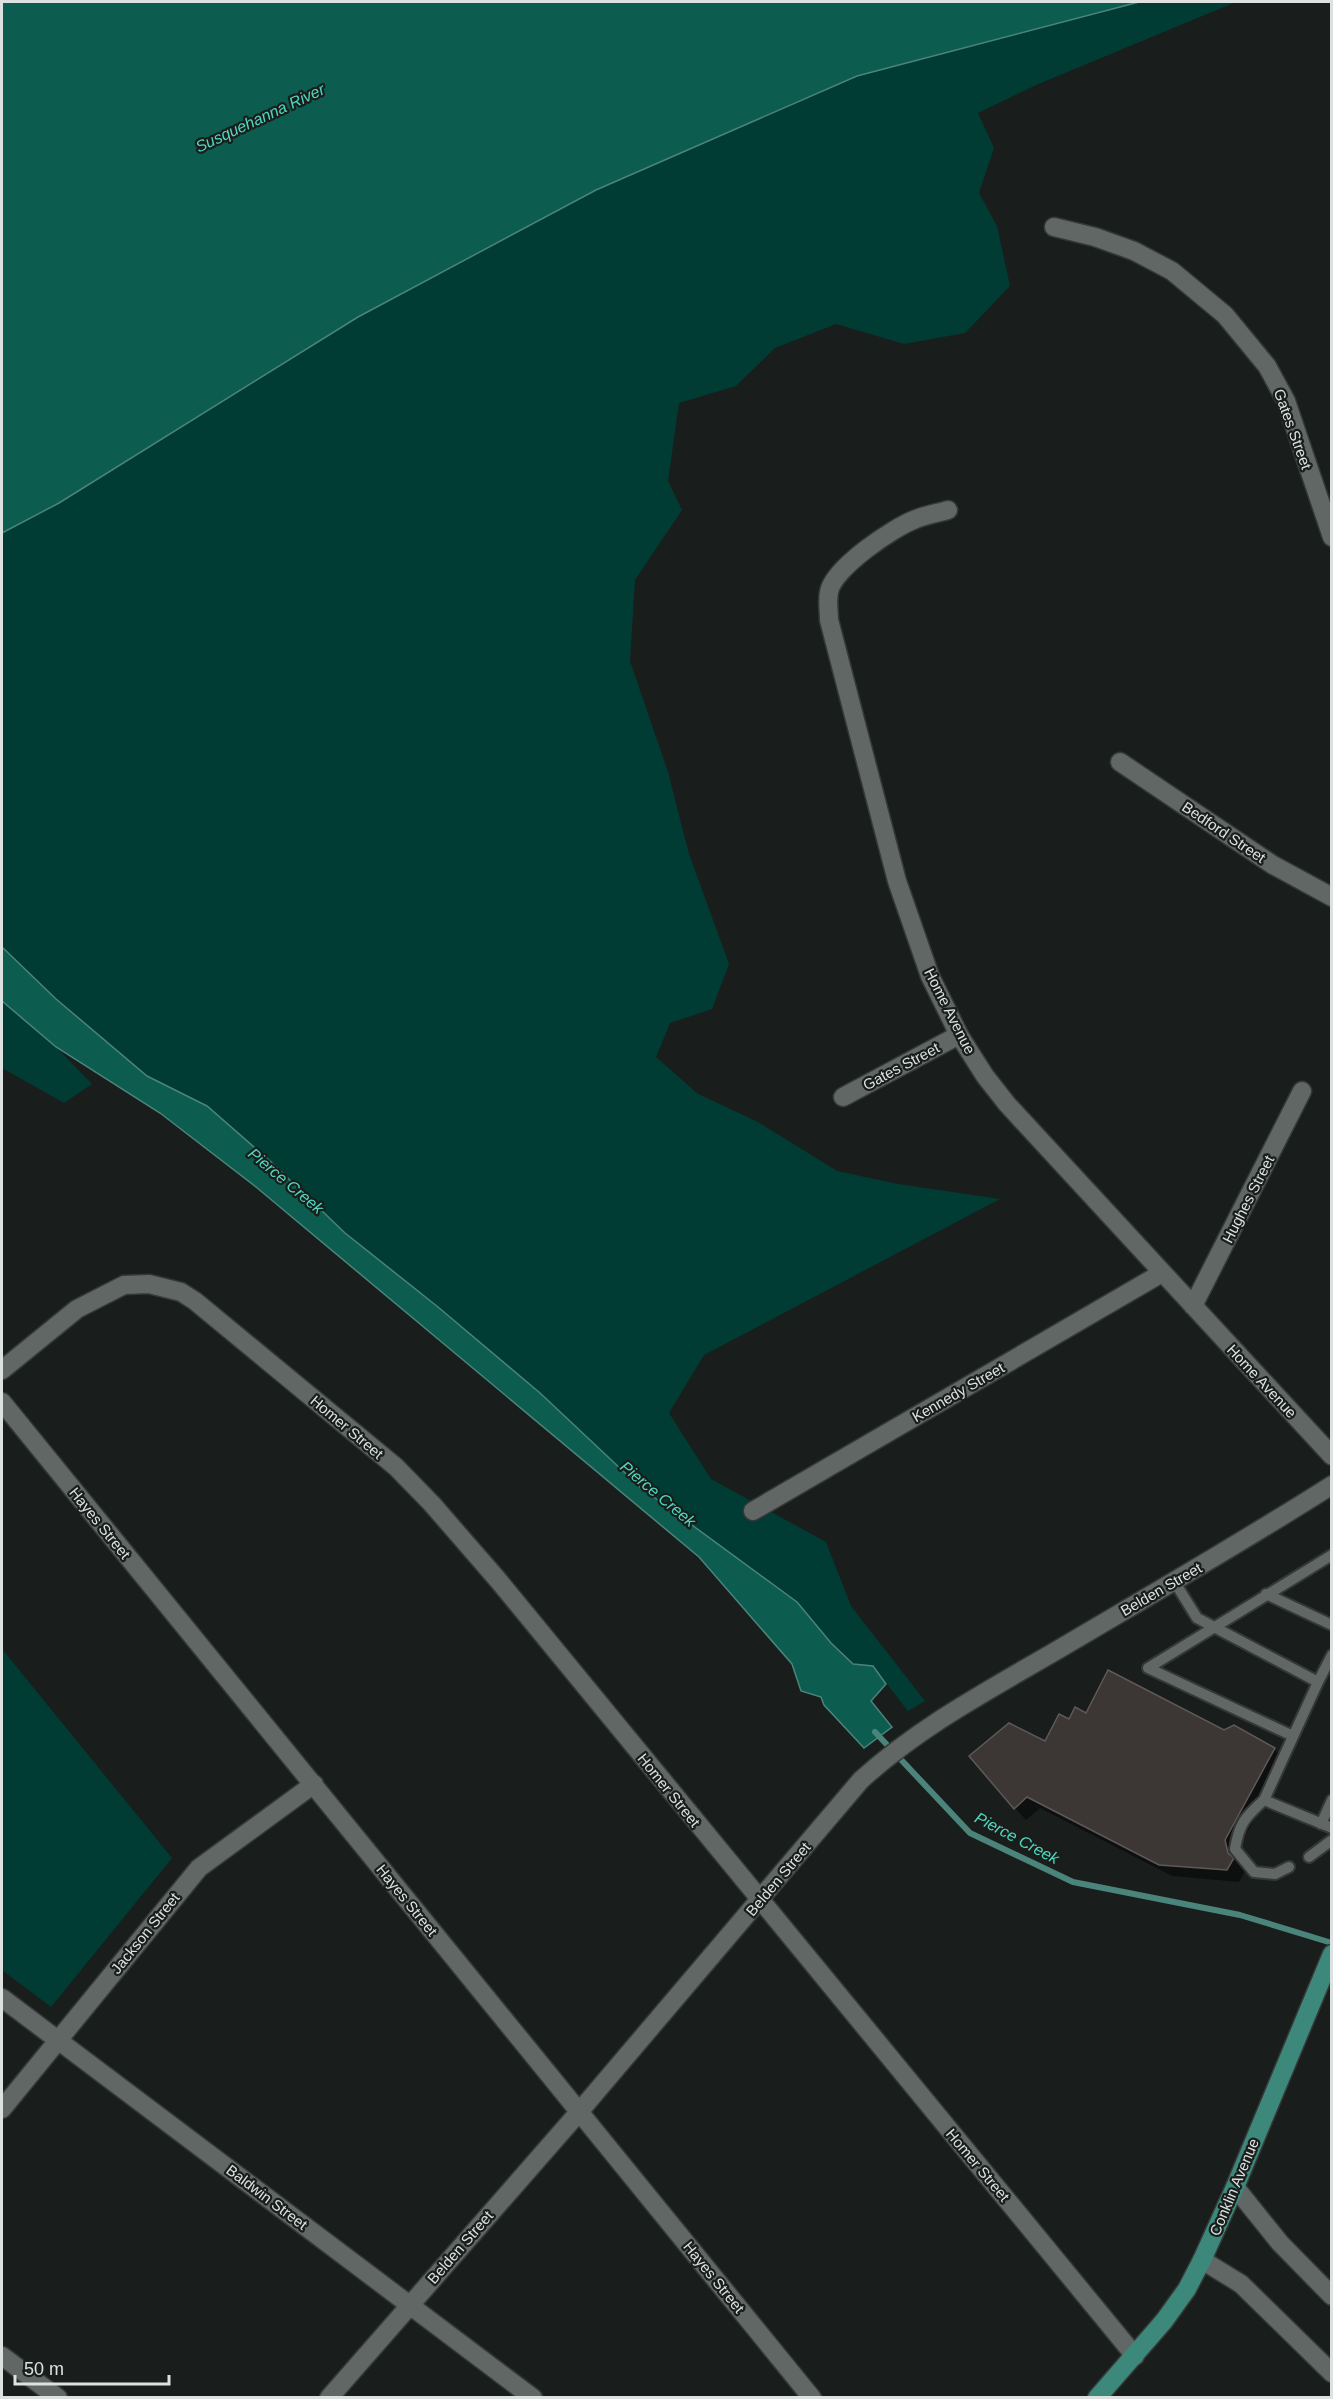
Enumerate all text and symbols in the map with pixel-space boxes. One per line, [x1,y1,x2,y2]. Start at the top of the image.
water label: Susquehanna River [193,80,328,155]
street label: Gates Street [1271,387,1316,472]
street label: Bedford Street [1179,798,1270,867]
street label: Home Avenue [921,965,979,1057]
street label: Gates Street [860,1038,943,1093]
water label: Pierce Creek [245,1145,328,1218]
street label: Hughes Street [1219,1152,1278,1246]
street label: Home Avenue [1224,1341,1300,1421]
street label: Kennedy Street [909,1358,1008,1425]
street label: Homer Street [307,1392,387,1463]
water label: Pierce Creek [617,1458,700,1531]
street label: Hayes Street [66,1484,134,1563]
street label: Belden Street [1117,1559,1205,1619]
street label: Homer Street [634,1750,704,1831]
water label: Pierce Creek [972,1809,1063,1868]
street label: Belden Street [742,1838,814,1919]
street label: Hayes Street [373,1861,441,1940]
street label: Jackson Street [107,1888,183,1977]
street label: Homer Street [943,2125,1014,2205]
street label: Conklin Avenue [1206,2136,1262,2238]
street label: Baldwin Street [223,2161,311,2233]
street label: Belden Street [424,2207,497,2287]
street label: Hayes Street [680,2238,748,2317]
scale bar [15,2348,170,2386]
text: 50 m [24,2359,64,2379]

